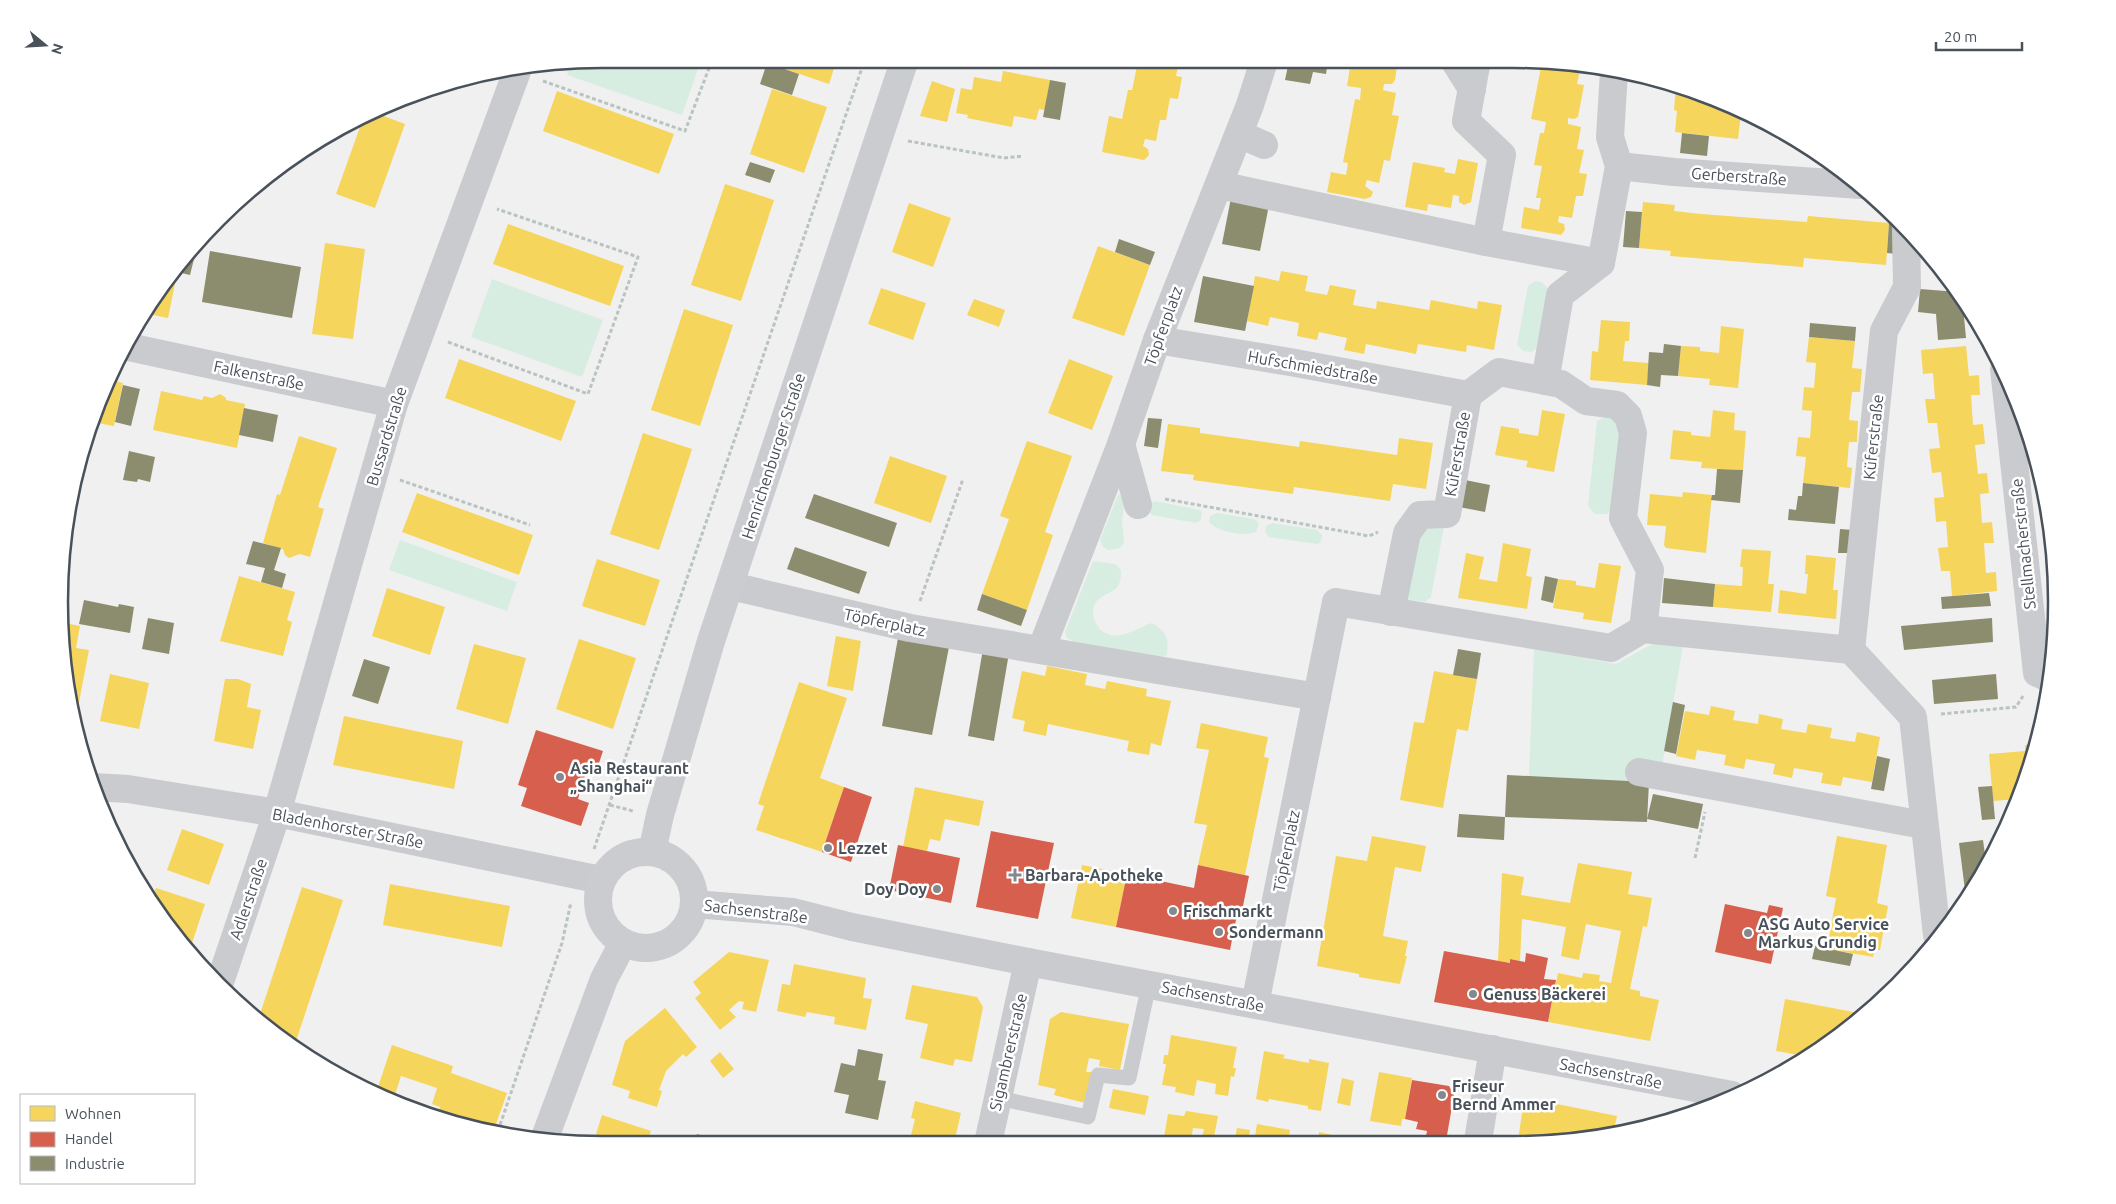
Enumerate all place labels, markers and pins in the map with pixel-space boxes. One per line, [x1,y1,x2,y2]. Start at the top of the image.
place label: Asia Restaurant „Shanghai“ [570,759,689,795]
marker: Asia Restaurant „Shanghai“ [554,771,566,783]
place label: Lezzet [838,839,888,857]
marker: Lezzet [822,842,834,854]
place label: Barbara-Apotheke [1025,866,1163,884]
marker: Barbara-Apotheke [1009,869,1021,881]
place label: Doy Doy [864,880,927,898]
marker: Doy Doy [931,883,943,895]
place label: Frischmarkt [1183,902,1272,920]
marker: Frischmarkt [1167,905,1179,917]
place label: ASG Auto Service Markus Grundig [1758,915,1889,951]
place label: Sondermann [1229,923,1324,941]
marker: Sondermann [1213,926,1225,938]
marker: ASG Auto Service Markus Grundig [1742,927,1754,939]
place label: Genuss Bäckerei [1483,985,1606,1003]
marker: Genuss Bäckerei [1467,988,1479,1000]
place label: Friseur Bernd Ammer [1452,1077,1556,1113]
marker: Friseur Bernd Ammer [1436,1089,1448,1101]

